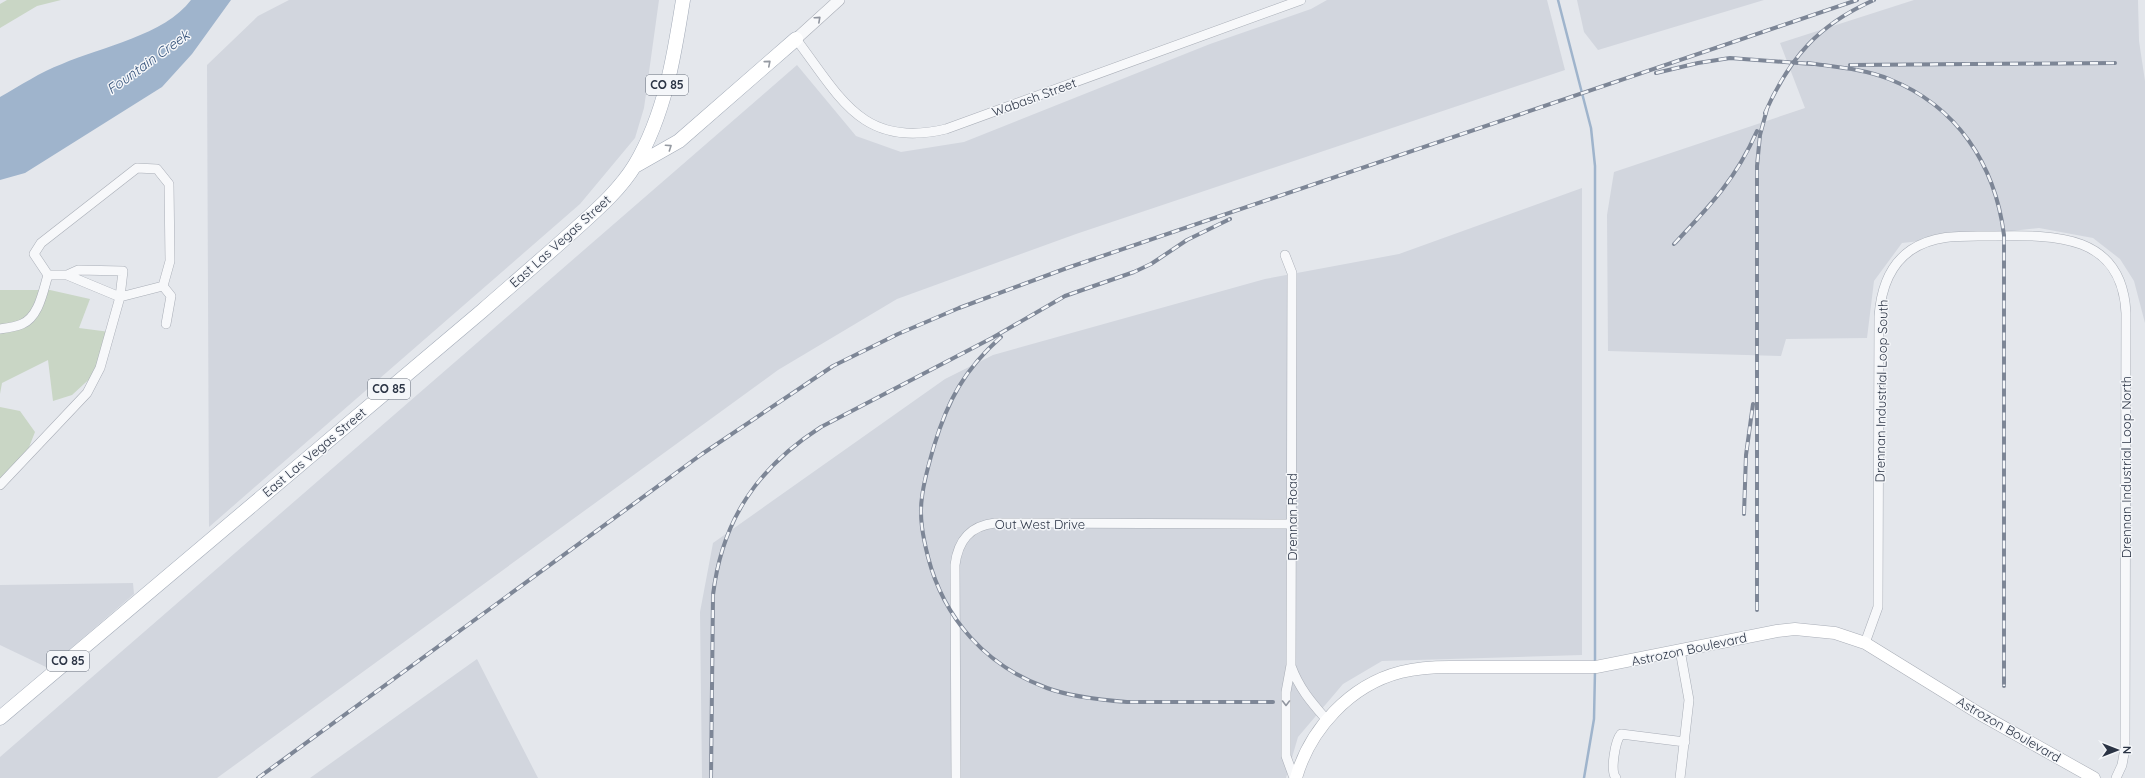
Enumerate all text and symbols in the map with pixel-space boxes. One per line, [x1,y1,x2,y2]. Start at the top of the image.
one-way arrow [813,17,821,24]
water label: Fountain Creek [103,25,194,98]
one-way arrow [763,61,771,68]
street label: Wabash Street [990,74,1078,120]
road number: CO 85 [646,75,688,95]
one-way arrow [665,145,672,152]
street label: East Las Vegas Street [506,191,614,291]
street label: Drennan Industrial Loop South [1871,300,1891,482]
street label: Drennan Industrial Loop North [2118,376,2134,558]
road number: CO 85 [368,379,410,399]
street label: East Las Vegas Street [259,404,369,500]
street label: Drennan Road [1284,473,1300,561]
street label: Out West Drive [995,516,1085,532]
street label: Astrozon Boulevard [1630,629,1748,669]
road number: CO 85 [47,651,89,671]
street label: Astrozon Boulevard [1954,693,2064,765]
one-way arrow [1282,700,1290,706]
north arrow [2097,730,2137,770]
text: N [2120,746,2134,754]

